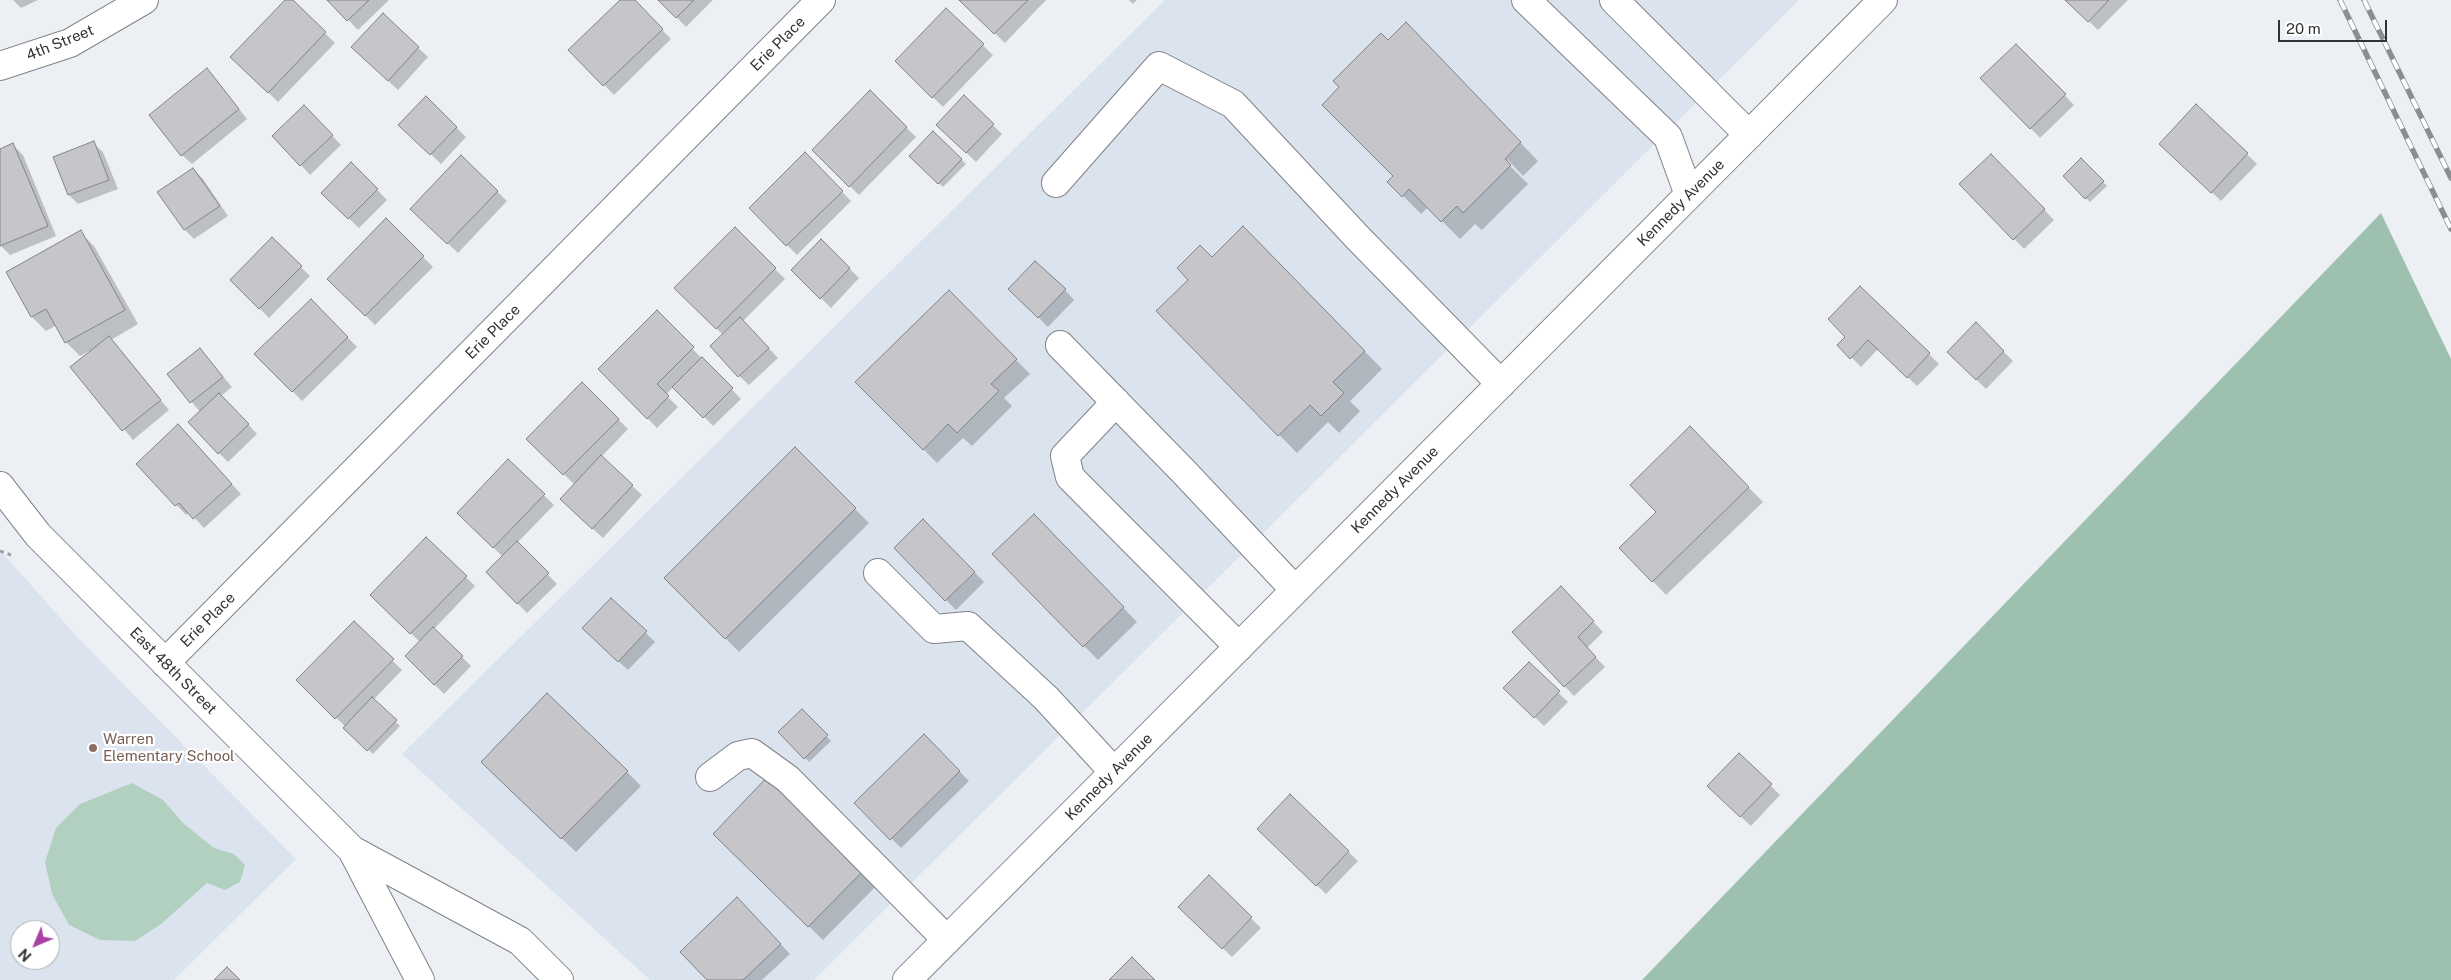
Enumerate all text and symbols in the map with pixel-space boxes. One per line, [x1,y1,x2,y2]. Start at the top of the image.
scale bar [2281,10,2390,42]
street label: Erie Place [747,13,809,75]
text: 20 m [2286,20,2321,37]
street label: 4th Street [24,21,96,65]
street label: Kennedy Avenue [1634,156,1728,250]
street label: Erie Place [462,301,524,363]
street label: Kennedy Avenue [1348,443,1442,537]
street label: Erie Place [177,589,239,651]
street label: East 48th Street [126,624,220,718]
place label: Warren Elementary School [103,730,235,765]
street label: Kennedy Avenue [1062,730,1156,824]
marker: Warren Elementary School [87,742,99,754]
north arrow [10,920,60,970]
text: N [16,945,35,964]

